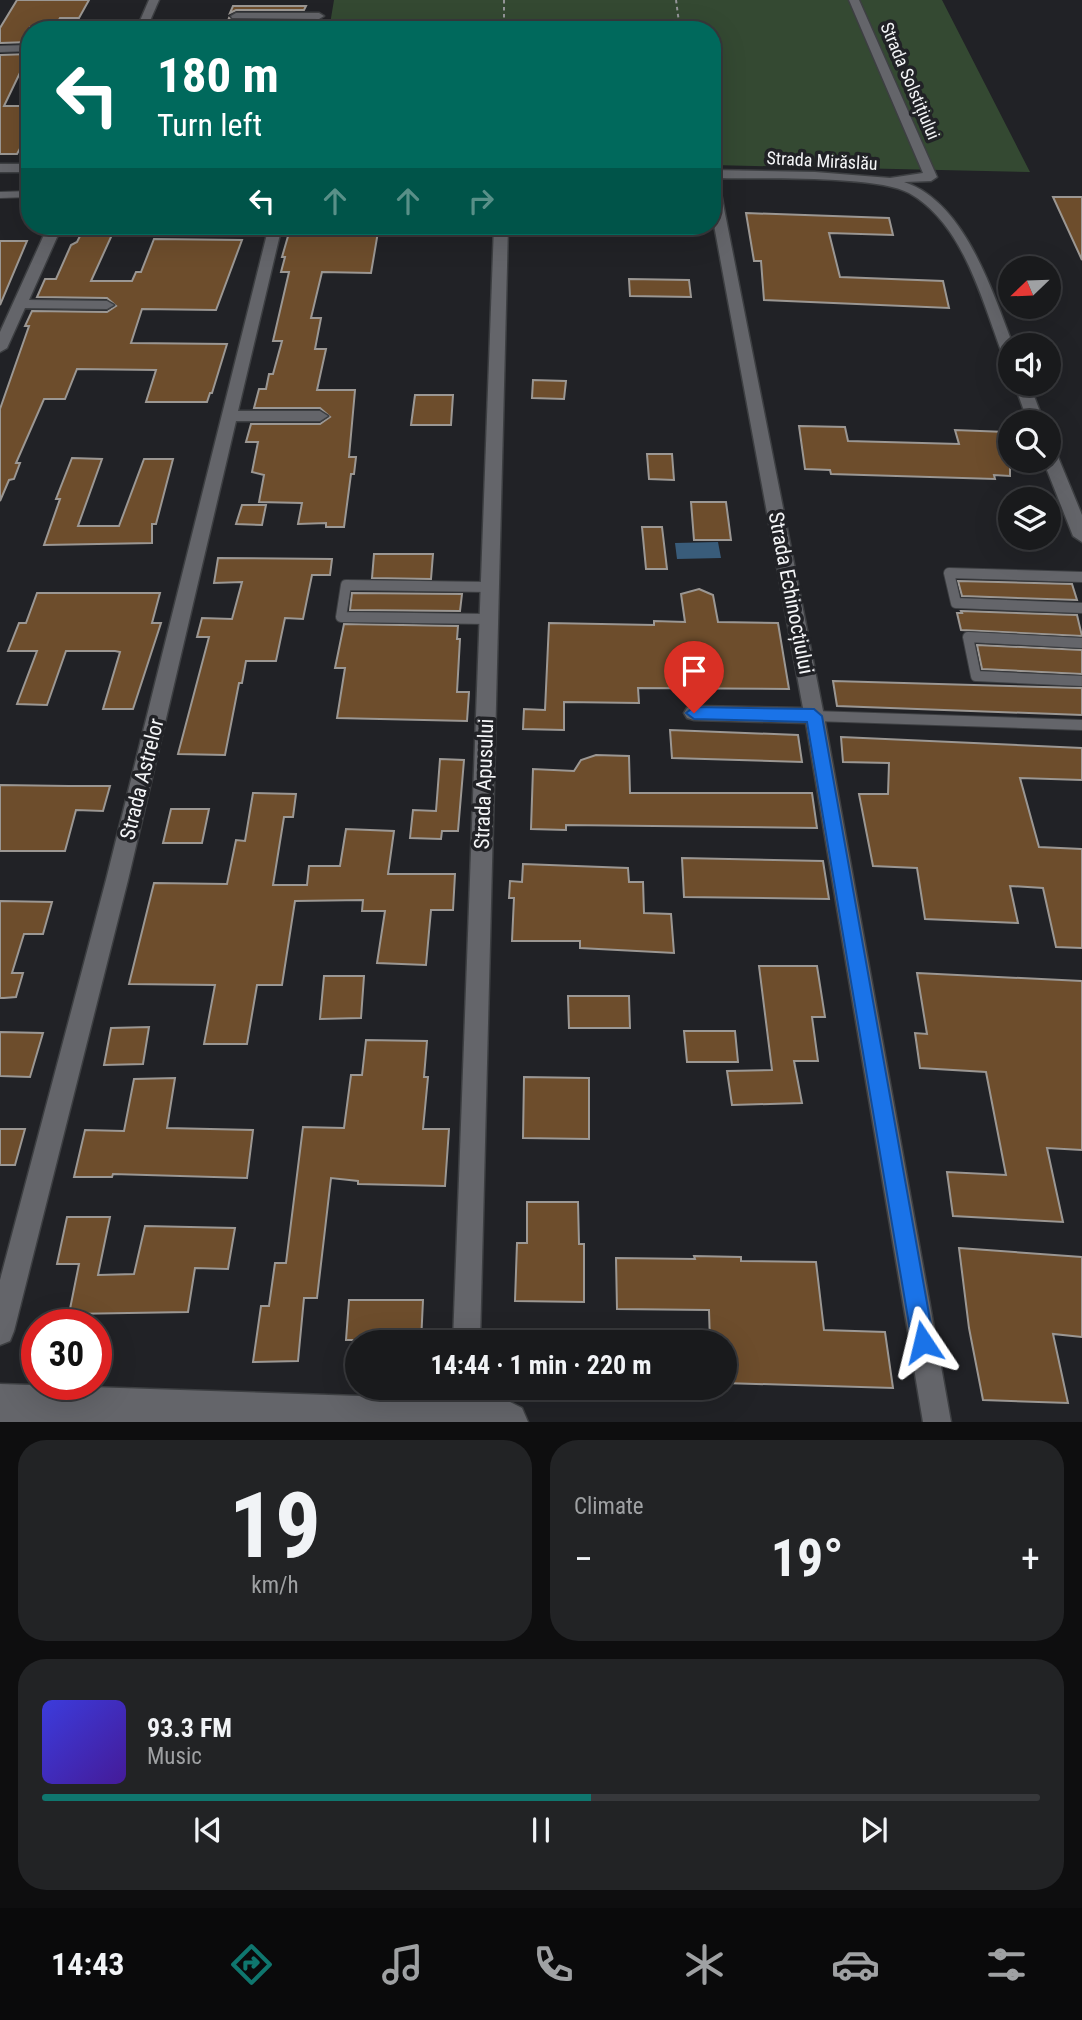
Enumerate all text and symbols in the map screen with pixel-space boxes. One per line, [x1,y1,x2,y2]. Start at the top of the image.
street label: Strada Solstițiului [875,19,945,143]
text: 180 m [157,47,279,104]
icon: left [42,49,133,140]
text: Turn left [157,106,262,144]
street label: Strada Mirăslău [766,147,878,174]
icon: left [243,182,281,220]
icon: ahead [316,182,354,220]
icon: ahead [389,182,427,220]
icon: right [462,182,500,220]
north arrow [998,256,1060,318]
map controls [998,256,1061,550]
button: sound [998,333,1061,396]
button: search [998,410,1061,473]
button: layers [998,487,1061,550]
street label: Strada Echinocțiului [763,510,818,676]
pin [664,641,724,713]
icon: arrive [675,652,713,690]
street label: Strada Astrelor [115,716,169,842]
street label: Strada Apusului [470,718,498,850]
position arrow [886,1305,960,1379]
speed limit sign: 30 [21,1309,112,1400]
text: 14:44 · 1 min · 220 m [431,1350,651,1380]
text: 19 [229,1473,321,1579]
text: Climate [574,1493,644,1520]
text: 19° [771,1528,843,1589]
text: − [574,1537,593,1581]
text: + [1021,1537,1040,1581]
text: km/h [251,1572,299,1599]
text: 93.3 FM [147,1713,232,1743]
text: Music [147,1743,202,1770]
icon: previous [189,1811,227,1849]
icon: pause [522,1811,560,1849]
icon: next [855,1811,893,1849]
icon: directions [227,1940,276,1989]
icon: music [378,1940,427,1989]
icon: phone [529,1940,578,1989]
icon: climate [680,1940,729,1989]
icon: car [831,1940,880,1989]
icon: filters [982,1940,1031,1989]
text: 14:43 [51,1945,124,1983]

